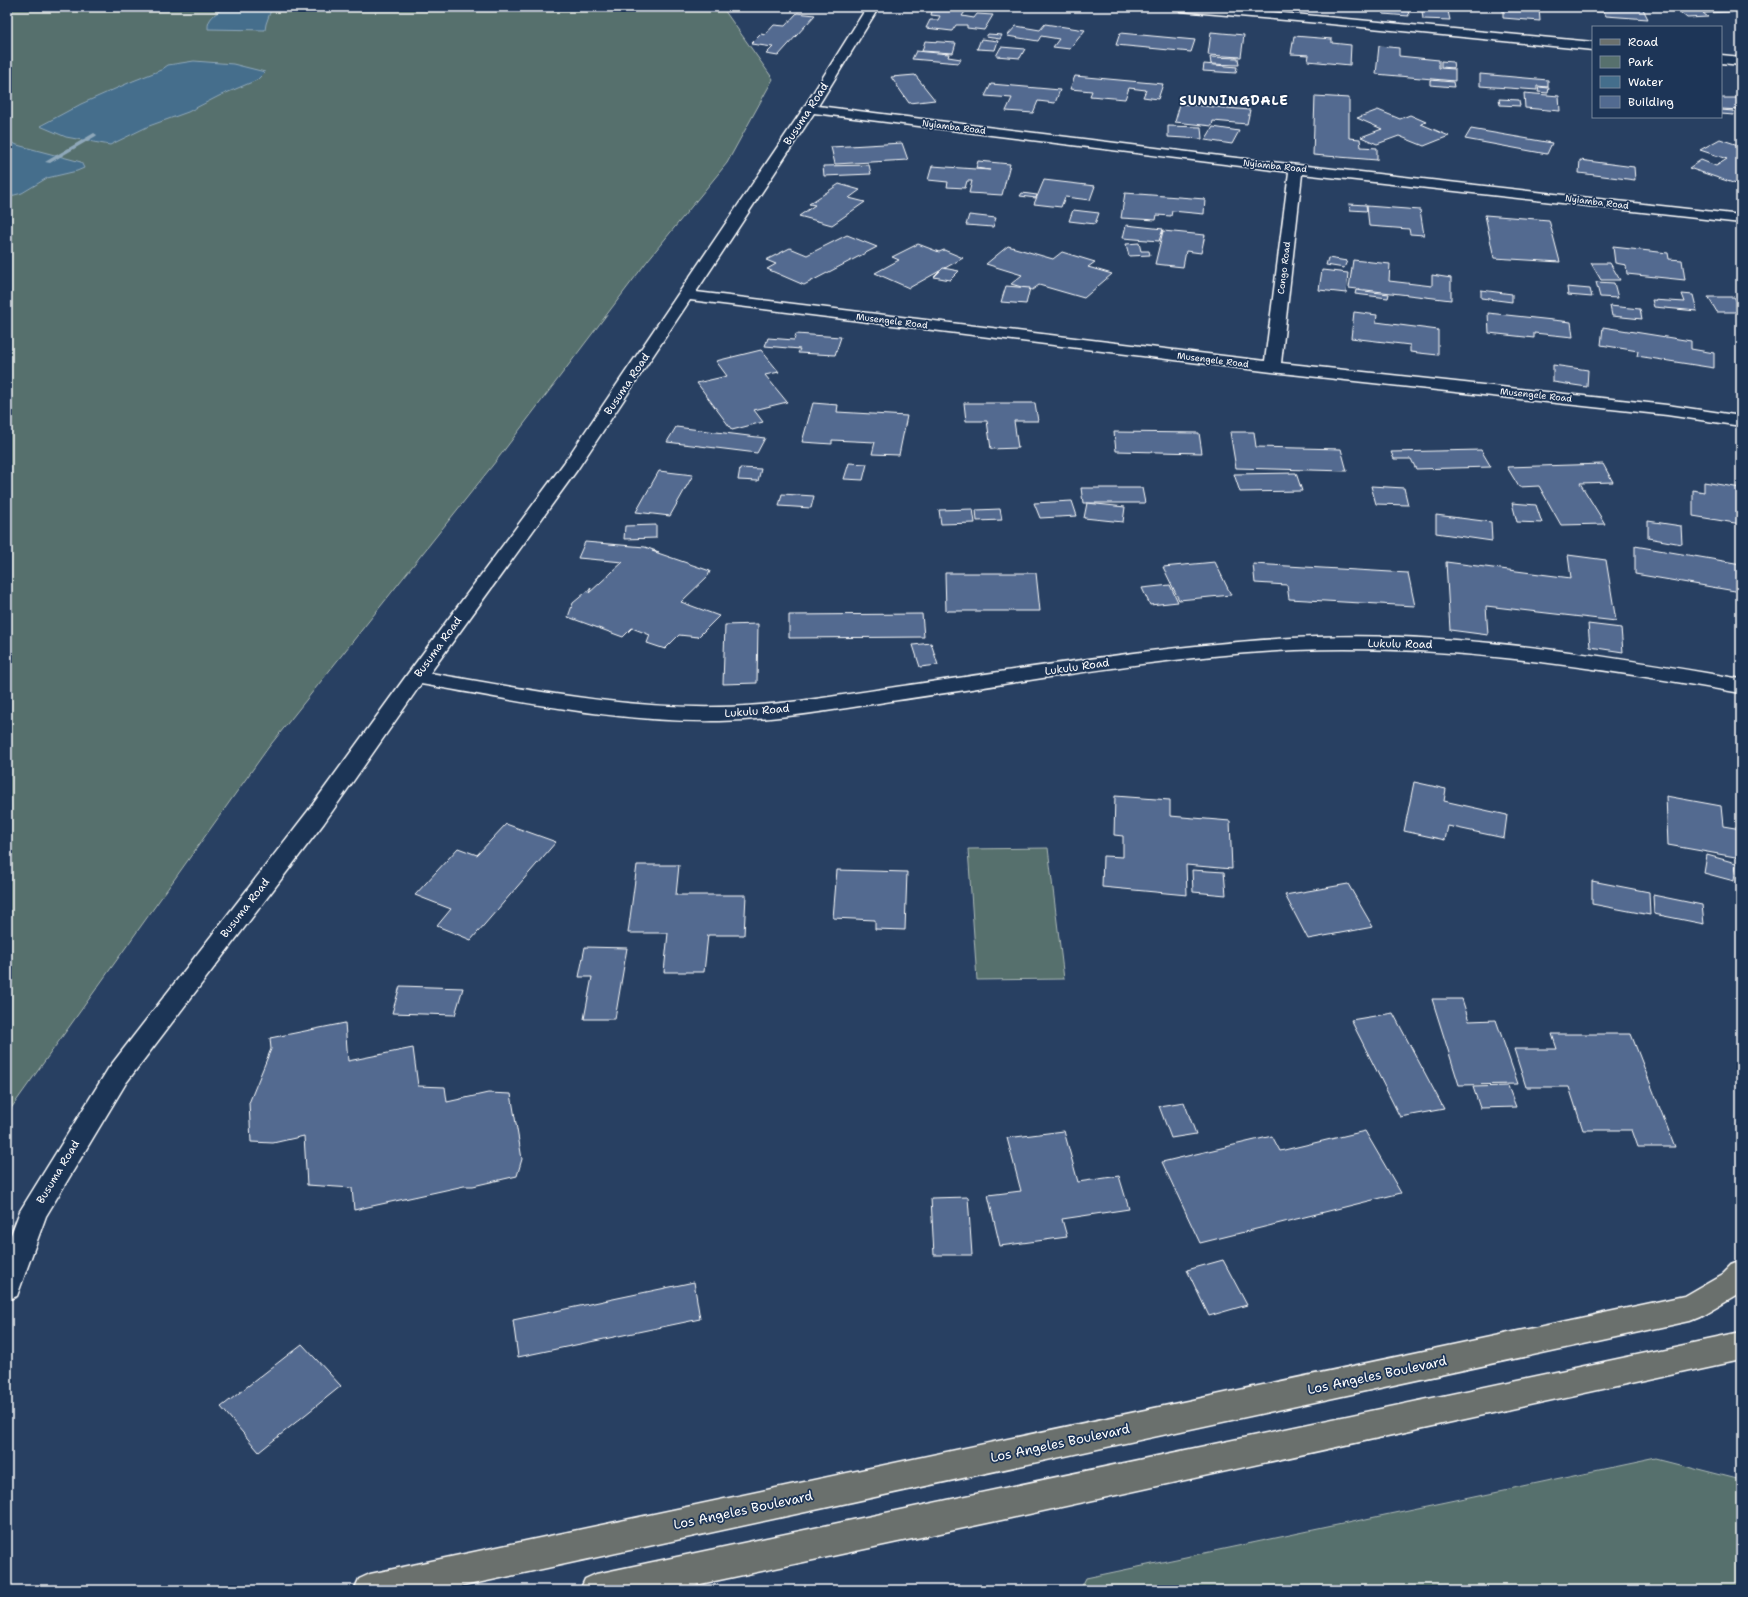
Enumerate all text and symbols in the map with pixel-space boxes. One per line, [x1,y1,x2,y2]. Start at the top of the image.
legend [1592,26,1722,118]
text: Road [1628,34,1659,50]
text: Park [1628,54,1654,70]
text: Water [1628,74,1664,90]
street label: Busuma Road [780,80,832,148]
district label: SUNNINGDALE [1179,92,1289,109]
text: Building [1628,94,1674,110]
street label: Nyiamba Road [921,117,987,137]
street label: Nyiamba Road [1242,157,1308,175]
street label: Nyiamba Road [1564,192,1630,212]
street label: Congo Road [1275,241,1293,295]
street label: Musengele Road [855,311,929,331]
street label: Busuma Road [601,350,653,418]
street label: Musengele Road [1176,350,1250,370]
street label: Musengele Road [1499,385,1573,405]
street label: Busuma Road [411,614,465,680]
street label: Lukulu Road [1367,636,1433,652]
street label: Lukulu Road [1044,655,1110,679]
street label: Lukulu Road [724,701,790,721]
street label: Busuma Road [217,875,273,941]
street label: Busuma Road [33,1137,83,1207]
street label: Los Angeles Boulevard [1306,1352,1448,1398]
street label: Los Angeles Boulevard [989,1420,1131,1466]
street label: Los Angeles Boulevard [672,1487,814,1533]

